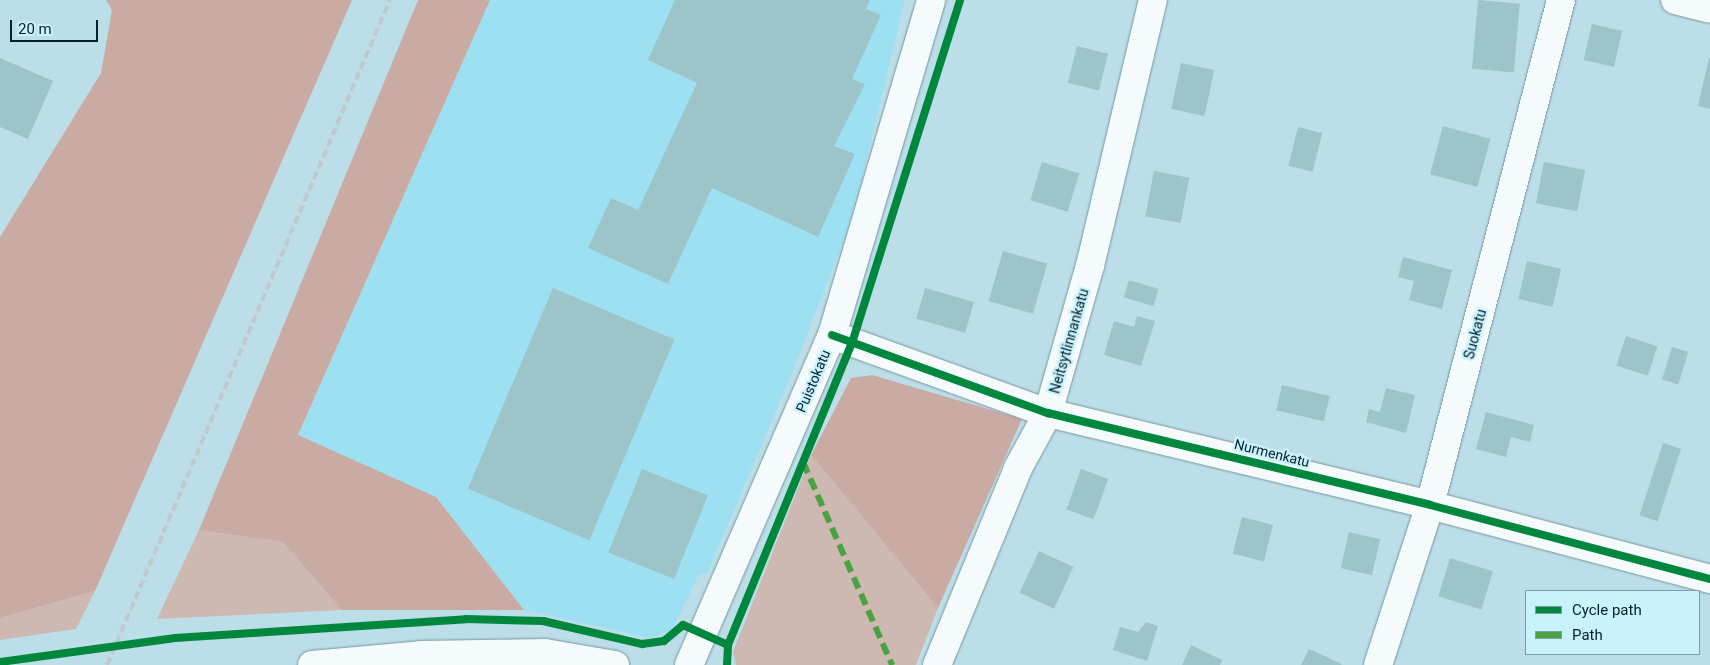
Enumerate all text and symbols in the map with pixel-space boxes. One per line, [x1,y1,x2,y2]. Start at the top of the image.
scale bar [12,10,100,42]
text: 20 m [18,20,52,38]
street label: Neitsytlinnankatu [1046,287,1092,395]
street label: Suokatu [1460,307,1490,361]
street label: Puistokatu [792,347,834,415]
street label: Nurmenkatu [1233,436,1311,470]
legend [1525,590,1700,655]
text: Cycle path [1572,601,1642,619]
text: Path [1572,626,1603,644]

